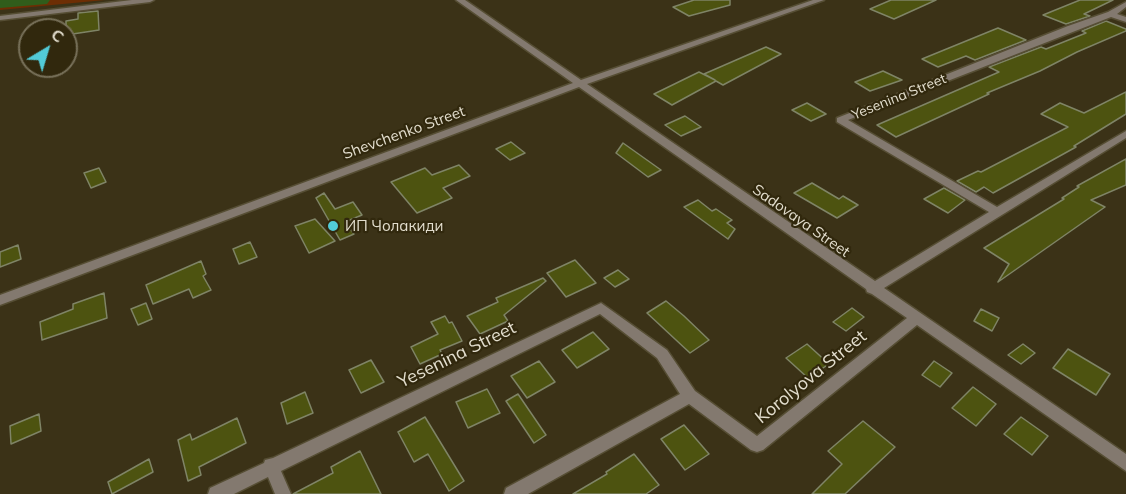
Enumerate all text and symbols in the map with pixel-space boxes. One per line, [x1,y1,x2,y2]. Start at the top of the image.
north arrow [18,18,78,78]
text: С [47,24,68,47]
street label: Yesenina Street [849,70,949,124]
street label: Shevchenko Street [340,103,468,163]
street label: Sadovaya Street [749,181,853,261]
place label: ИП Чолакиди [345,217,444,235]
marker: ИП Чолакиди [326,219,340,233]
street label: Yesenina Street [394,317,520,393]
street label: Korolyova Street [751,326,871,428]

